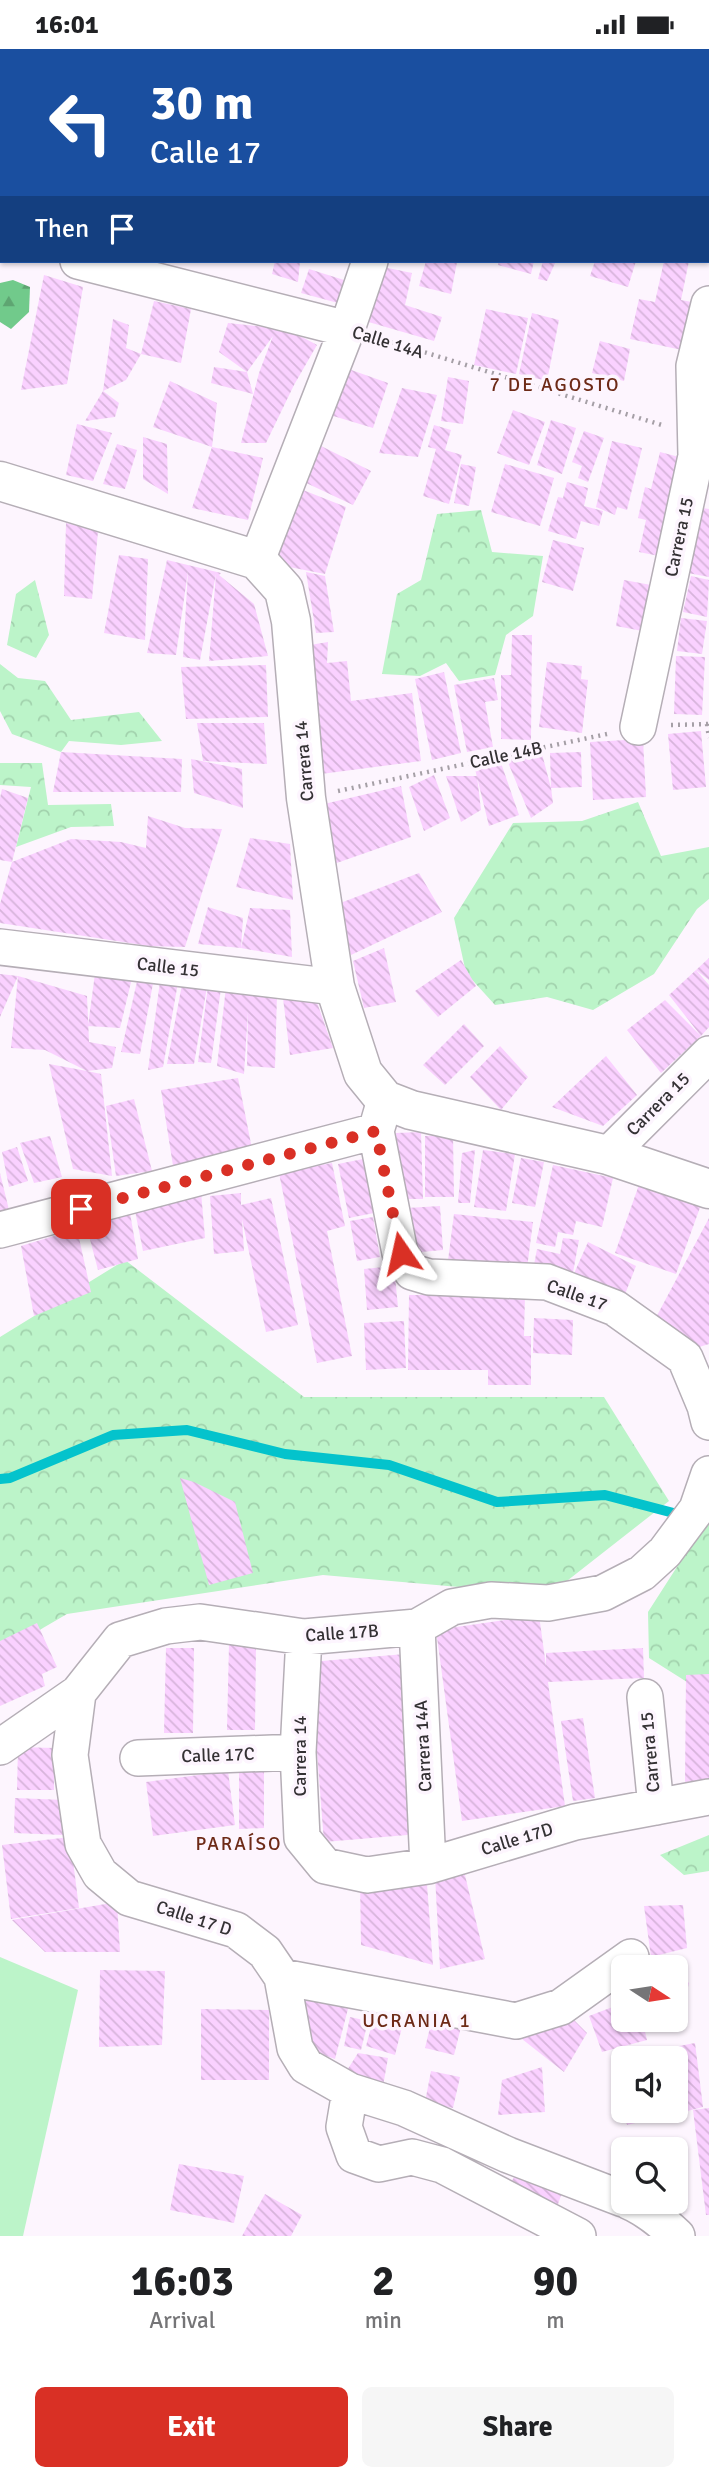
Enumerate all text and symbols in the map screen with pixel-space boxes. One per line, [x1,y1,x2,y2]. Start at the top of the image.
text: 16:01 [35,9,99,41]
text: 30 m [150,73,253,133]
icon: left [35,77,126,168]
text: Calle 17 [150,133,261,172]
icon: arrive [103,210,141,248]
text: Then [35,213,89,245]
street label: Calle 14A [350,321,426,363]
district label: 7 DE AGOSTO [489,373,621,397]
street label: Carrera 15 [660,495,698,579]
street label: Carrera 14 [289,720,318,802]
street label: Calle 14B [468,737,544,773]
street label: Calle 15 [136,952,200,982]
street label: Carrera 15 [622,1068,694,1140]
pin [51,1179,111,1239]
icon: arrive [62,1190,100,1228]
position arrow [364,1216,438,1290]
street label: Calle 17 [544,1274,610,1316]
street label: Calle 17B [305,1619,379,1647]
street label: Carrera 14A [410,1700,436,1792]
street label: Carrera 15 [636,1711,664,1793]
street label: Carrera 14 [289,1715,311,1796]
street label: Calle 17C [181,1743,255,1767]
street label: Calle 17D [478,1818,556,1860]
district label: PARAÍSO [196,1832,282,1856]
street label: Calle 17 D [153,1895,235,1941]
north arrow [611,1955,688,2032]
map controls [611,1955,688,2214]
district label: UCRANIA 1 [362,2009,472,2033]
button: sound [611,2046,688,2123]
button: search [611,2137,688,2214]
text: 16:03 [131,2256,234,2307]
text: 2 [372,2256,395,2307]
text: 90 [533,2256,578,2307]
text: Arrival [149,2306,216,2335]
text: min [365,2306,402,2335]
text: m [546,2306,565,2335]
button: Exit [35,2387,348,2467]
button: Share [362,2387,674,2467]

